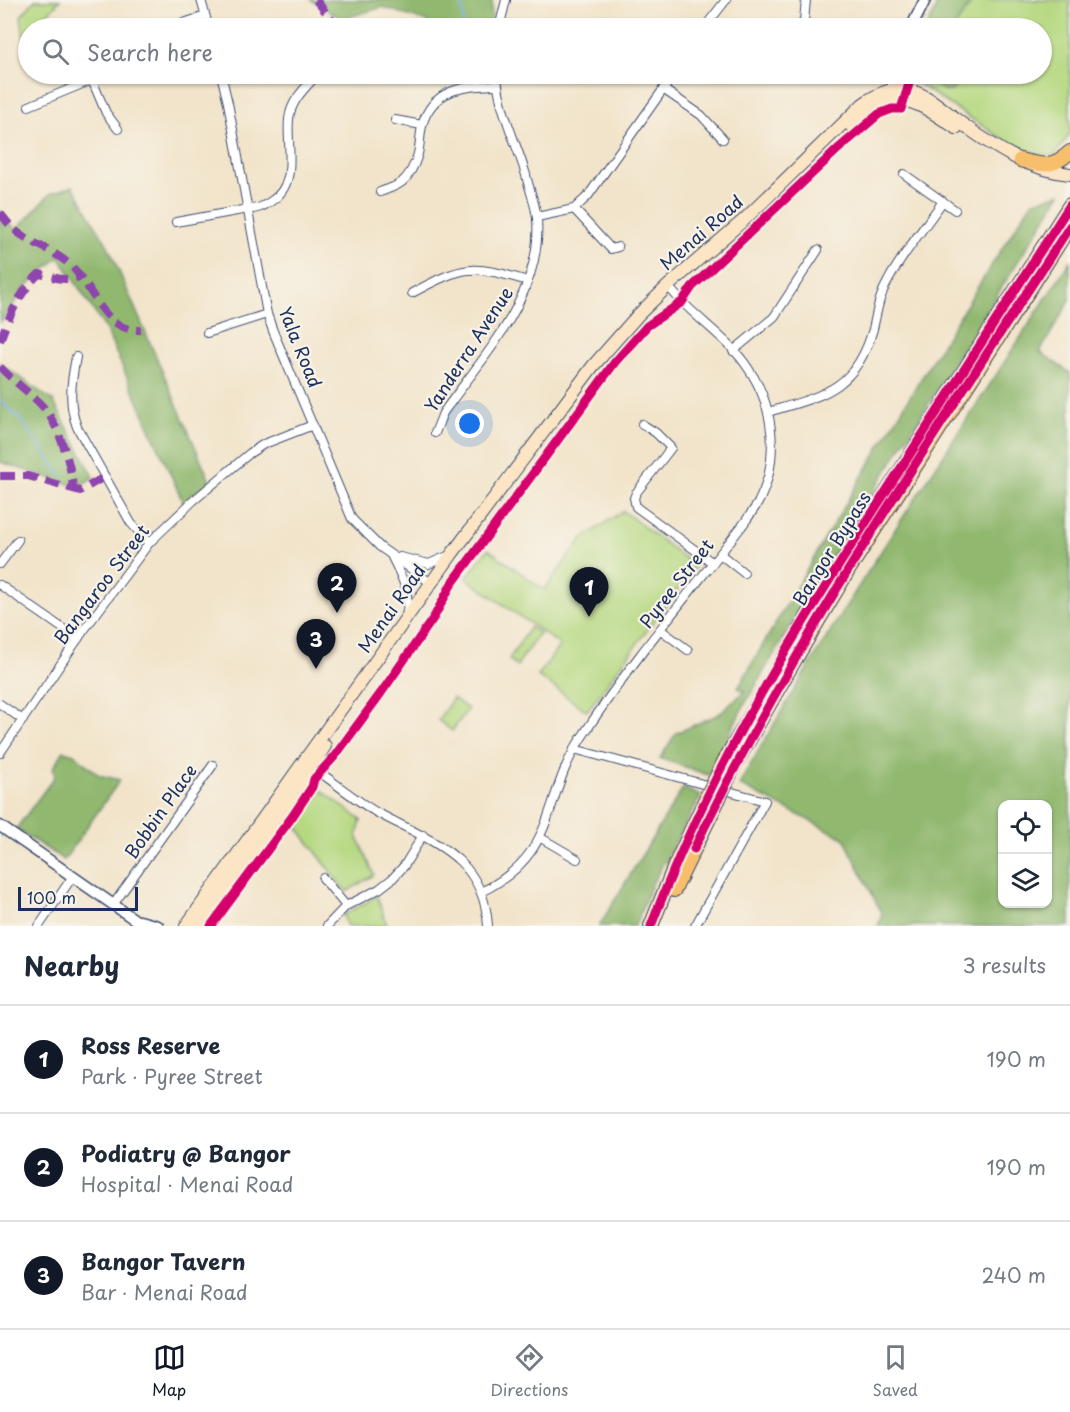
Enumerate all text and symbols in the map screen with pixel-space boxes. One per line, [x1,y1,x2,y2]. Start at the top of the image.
search box [18,18,1052,84]
icon: search [39,35,72,68]
text: Search here [87,35,213,68]
street label: Menai Road [653,188,749,276]
street label: Yanderra Avenue [417,281,519,417]
street label: Yala Road [273,302,329,392]
your location [455,409,484,438]
street label: Bangor Bypass [785,486,877,610]
street label: Bangaroo Street [47,518,155,650]
street label: Pyree Street [632,533,720,633]
street label: Menai Road [350,558,432,658]
pin: 2 [318,564,356,613]
pin: 1 [570,568,608,617]
pin: 3 [296,620,336,669]
street label: Bobbin Place [117,758,203,864]
map controls [998,800,1052,908]
button: locate [998,800,1052,854]
button: layers [998,854,1052,908]
scale bar [18,884,138,912]
text: 100 m [27,885,76,909]
text: Nearby [24,946,119,985]
text: 3 results [963,950,1046,980]
text: Ross Reserve [81,1028,220,1061]
text: 1 [39,1044,48,1074]
text: 190 m [987,1044,1046,1074]
text: Park · Pyree Street [81,1061,263,1091]
text: Podiatry @ Bangor [81,1136,291,1169]
text: 2 [36,1152,51,1182]
text: 190 m [987,1152,1046,1182]
text: Hospital · Menai Road [81,1169,293,1199]
text: Bangor Tavern [81,1244,246,1277]
text: 3 [37,1260,50,1290]
text: 240 m [981,1260,1046,1290]
text: Bar · Menai Road [81,1277,248,1307]
tab: Map [152,1341,186,1401]
tab: Directions [490,1341,568,1401]
tab: Saved [872,1341,918,1401]

